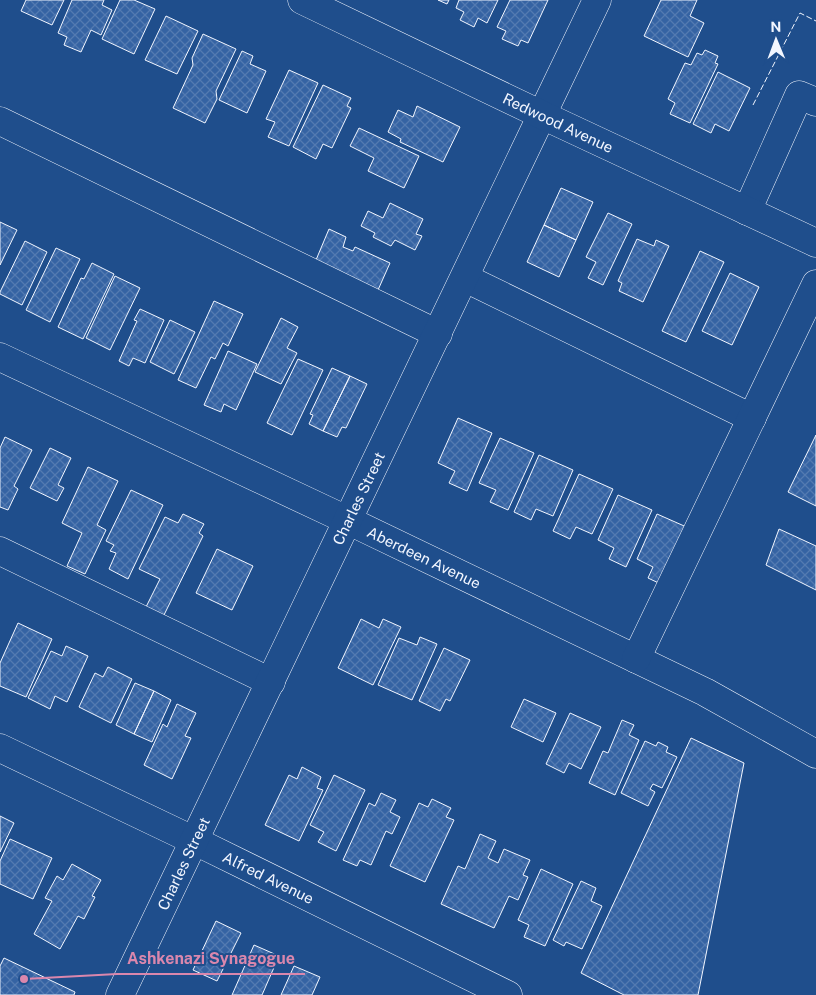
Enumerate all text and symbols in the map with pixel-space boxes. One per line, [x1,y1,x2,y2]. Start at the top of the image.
north arrow [751,15,801,65]
text: N [770,19,781,35]
street label: Redwood Avenue [500,89,616,156]
street label: Charles Street [329,449,388,547]
street label: Aberdeen Avenue [365,523,484,592]
street label: Charles Street [154,814,213,912]
street label: Alfred Avenue [220,848,317,907]
callout: Ashkenazi Synagogue [117,943,305,974]
text: Ashkenazi Synagogue [127,949,295,968]

